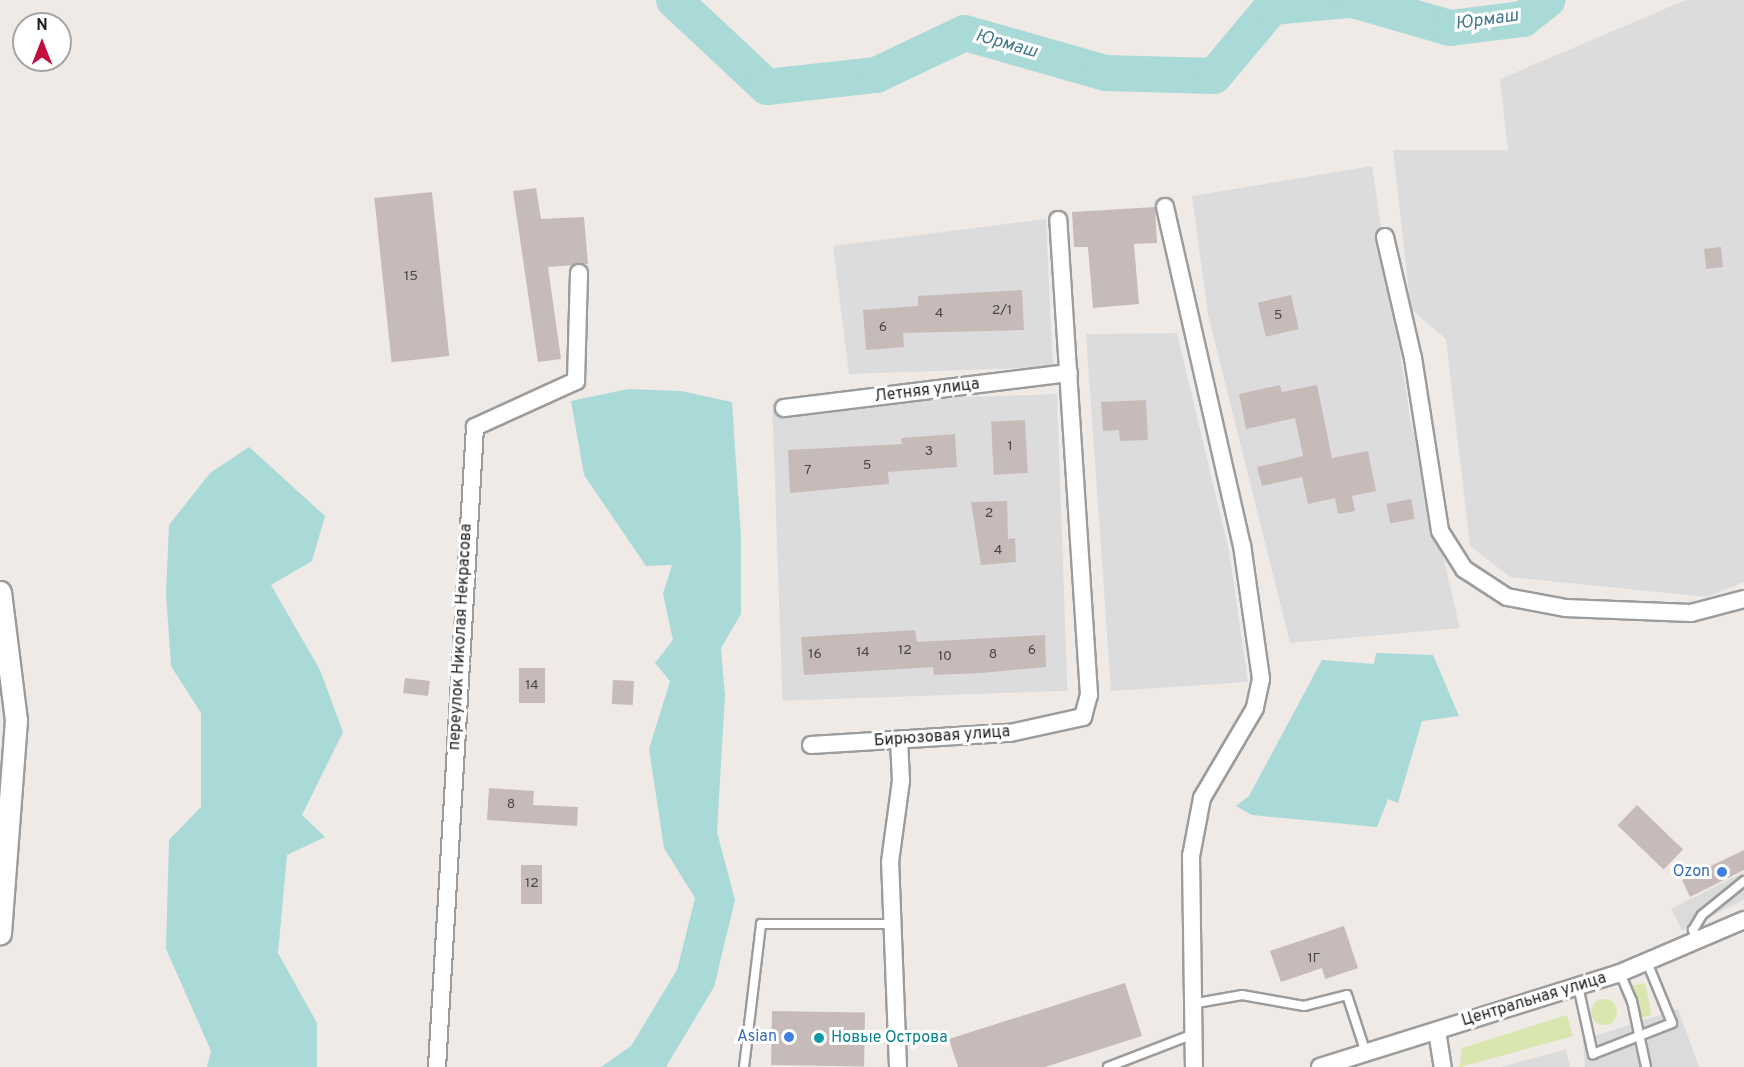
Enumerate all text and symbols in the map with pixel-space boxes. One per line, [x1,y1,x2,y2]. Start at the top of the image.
water label: Юрмаш [1454,6,1520,36]
north arrow [12,12,72,72]
text: N [36,16,48,36]
water label: Юрмаш [972,26,1040,64]
house number: 15 [404,269,418,285]
house number: 2/1 [992,303,1012,319]
house number: 4 [935,306,943,322]
house number: 5 [1274,308,1282,324]
house number: 6 [879,320,887,336]
street label: Летняя улица [873,375,981,407]
house number: 1 [1007,439,1013,455]
house number: 3 [925,444,933,460]
house number: 5 [863,458,871,474]
house number: 7 [804,463,812,479]
house number: 2 [985,506,993,522]
street label: переулок Николая Некрасова [445,523,477,751]
house number: 4 [994,543,1002,559]
house number: 12 [898,643,912,659]
house number: 6 [1028,643,1036,659]
house number: 14 [856,645,870,661]
house number: 16 [808,647,822,663]
house number: 8 [989,647,997,663]
house number: 10 [938,649,952,665]
house number: 14 [525,678,539,694]
street label: Бирюзовая улица [873,723,1011,751]
house number: 8 [507,797,515,813]
place label: Ozon [1673,862,1710,882]
marker: Ozon [1715,865,1729,879]
house number: 12 [525,876,539,892]
house number: 1Г [1307,951,1321,967]
street label: Центральная улица [1459,969,1609,1031]
place label: Asian [737,1027,777,1047]
place label: Новые Острова [831,1028,948,1048]
marker: Asian [782,1030,796,1044]
marker: Новые Острова [812,1031,826,1045]

